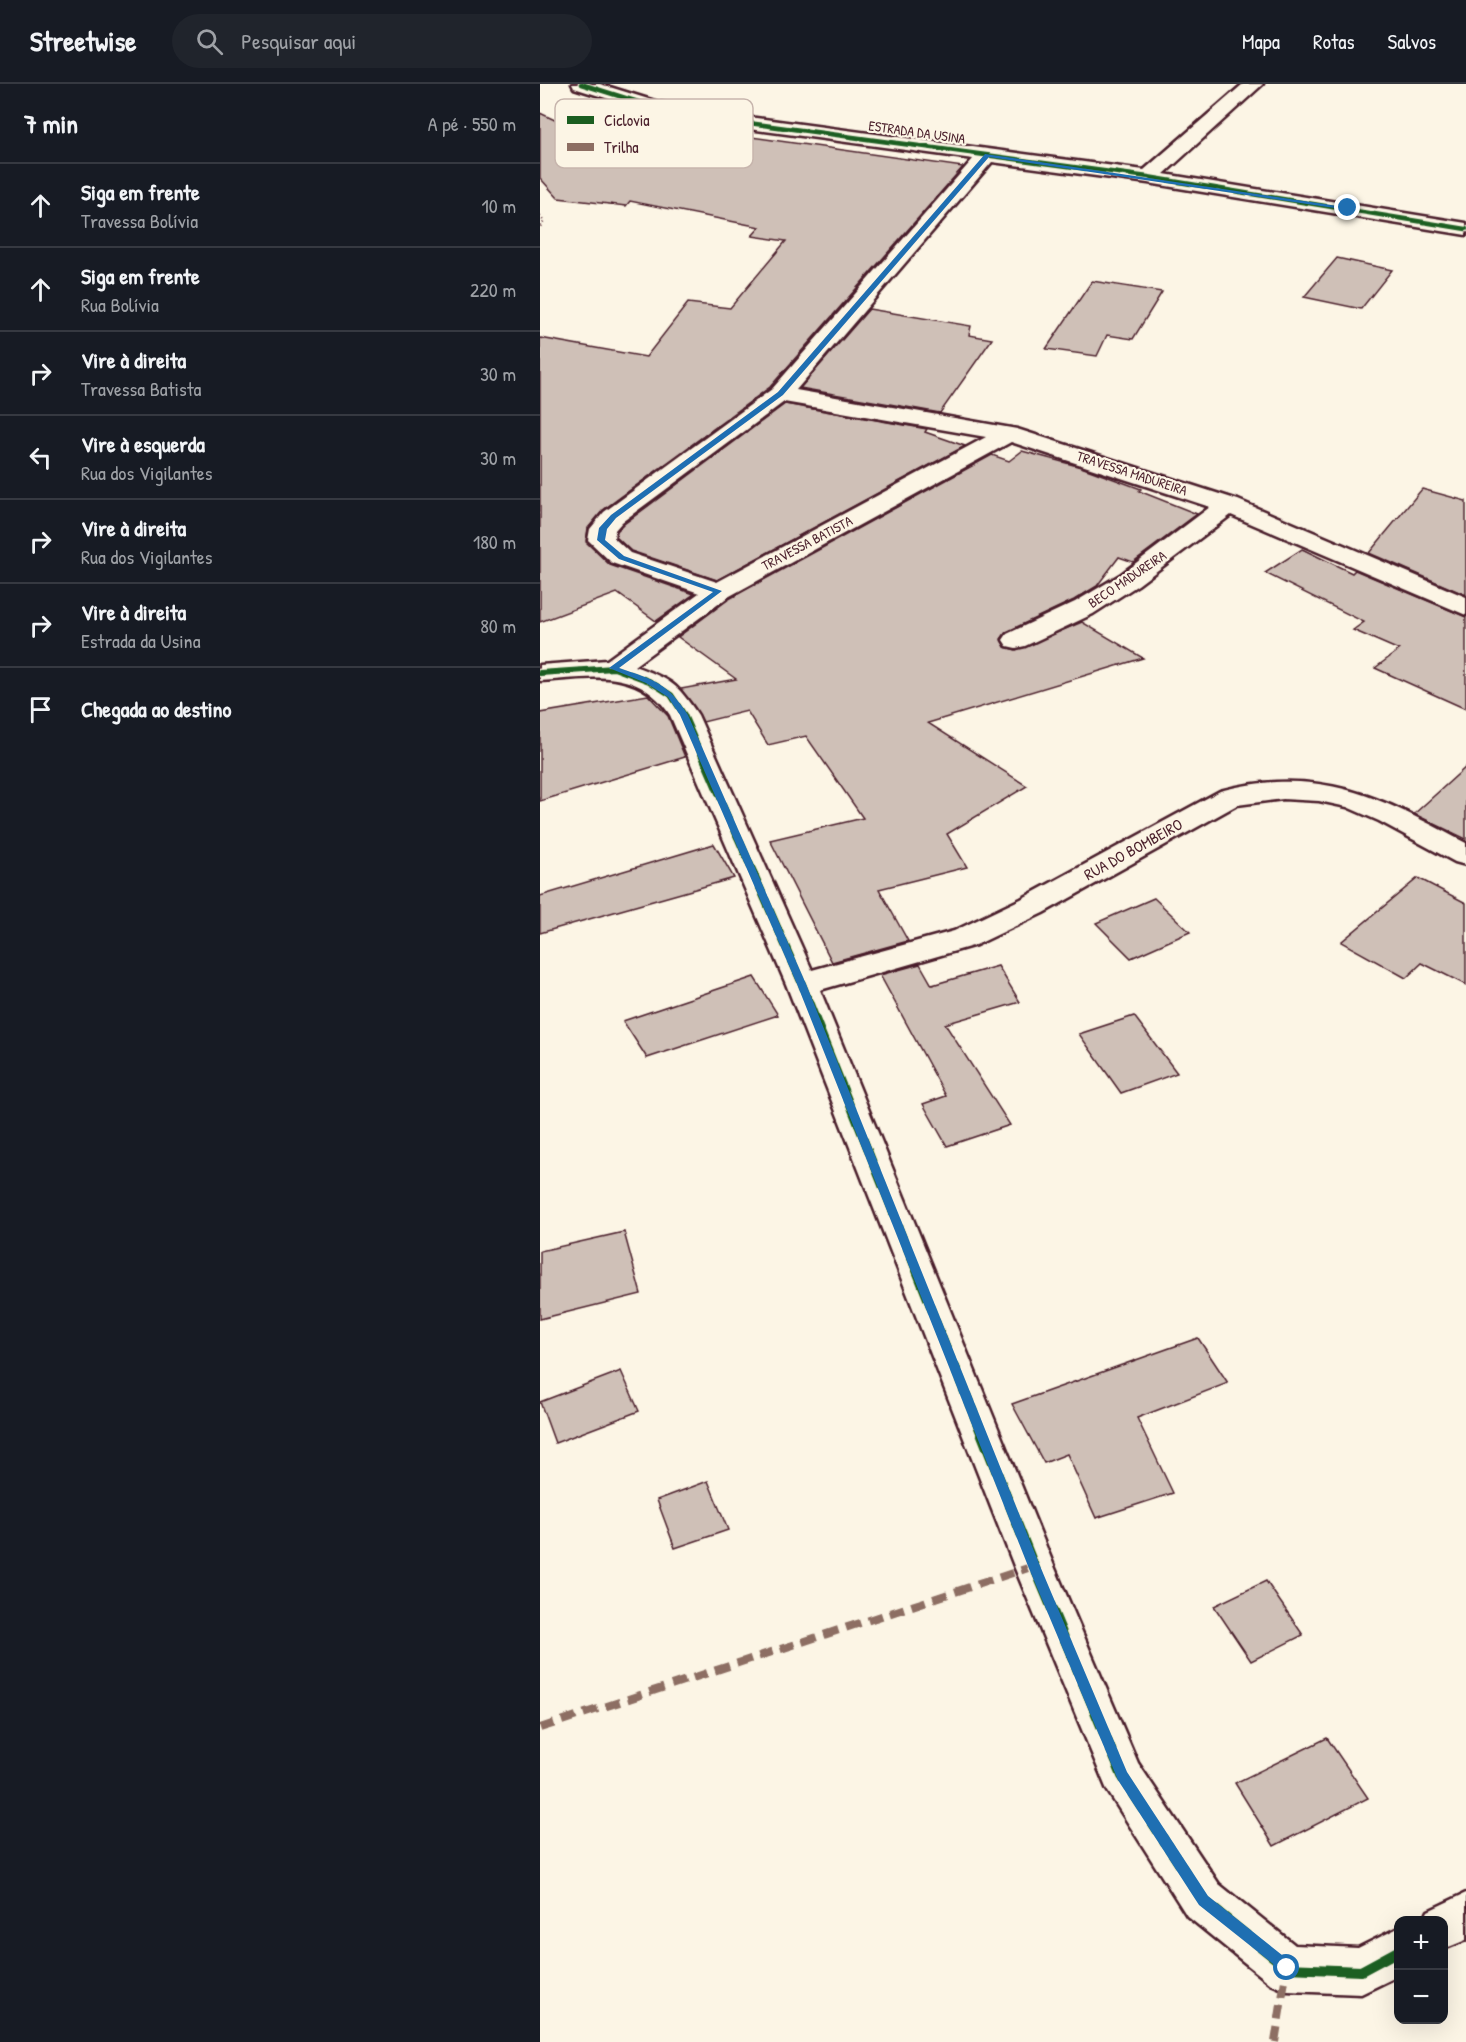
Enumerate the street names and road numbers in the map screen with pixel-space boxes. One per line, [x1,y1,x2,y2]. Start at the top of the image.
street label: ESTRADA DA USINA [867,115,967,148]
street label: TRAVESSA MADUREIRA [1074,446,1190,499]
street label: TRAVESSA BATISTA [758,511,856,574]
street label: BECO MADUREIRA [1084,545,1170,612]
street label: RUA DO BOMBEIRO [1080,813,1186,885]

